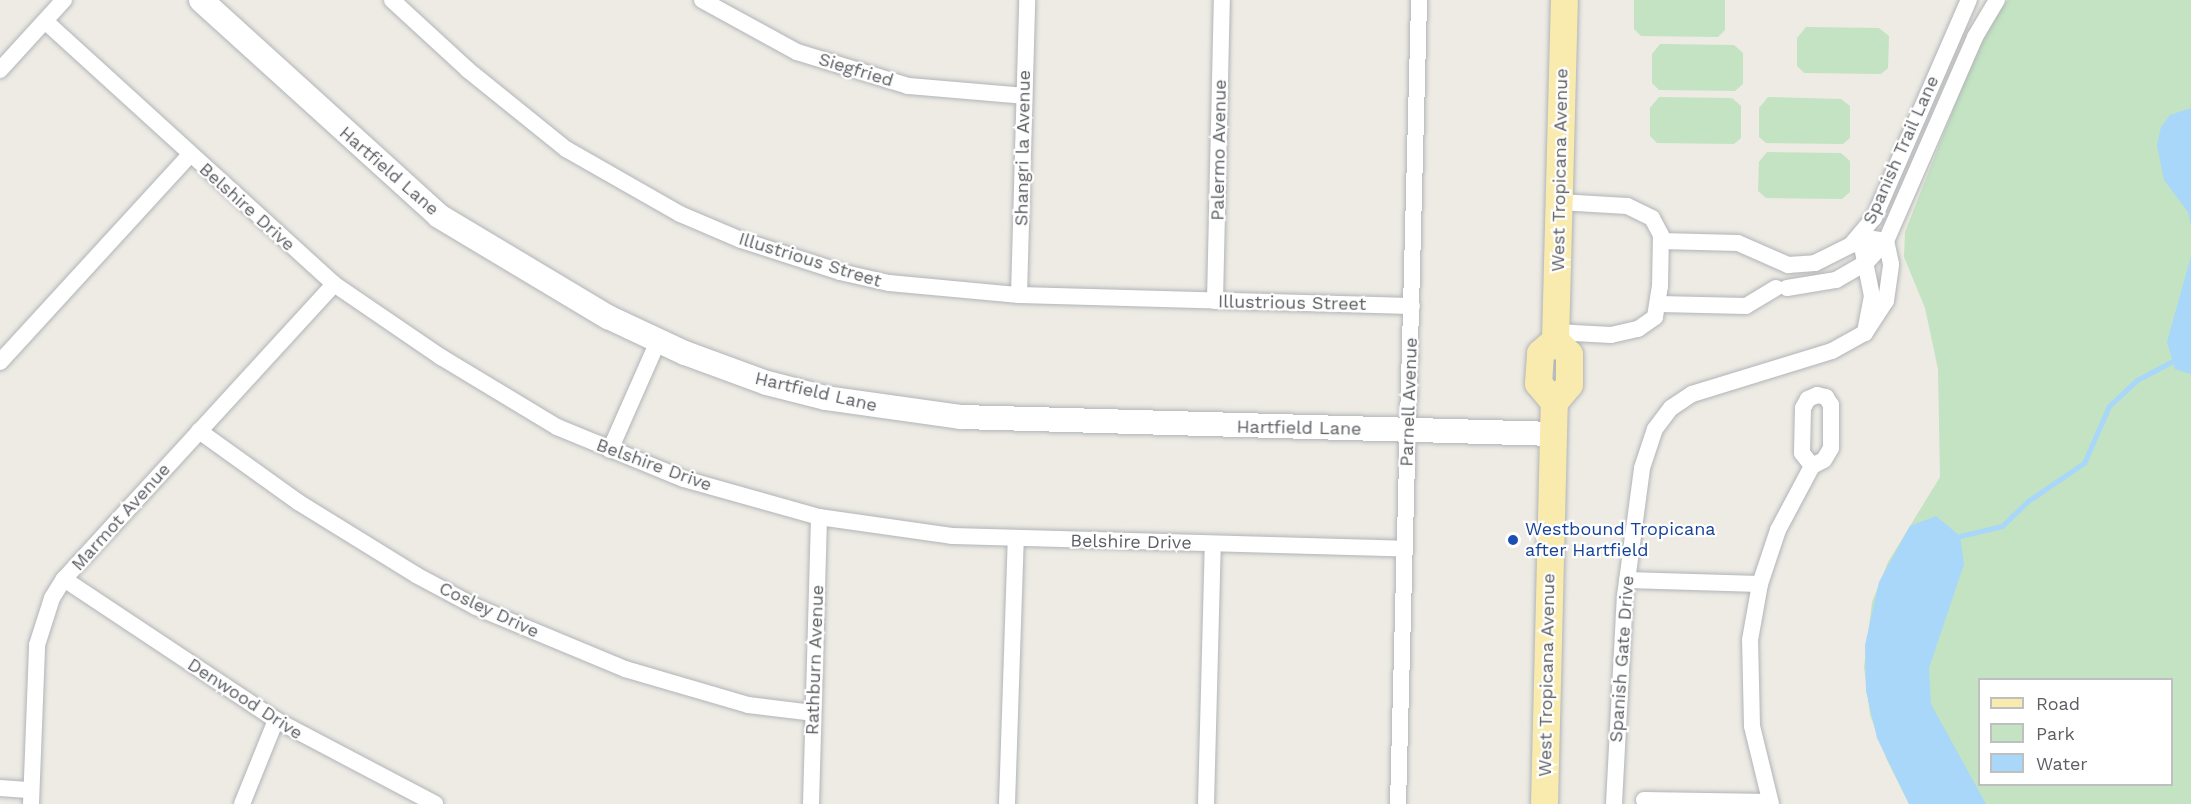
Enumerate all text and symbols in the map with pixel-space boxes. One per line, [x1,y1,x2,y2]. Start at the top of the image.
street label: Siegfried [816,48,896,92]
street label: West Tropicana Avenue [1547,67,1573,273]
street label: Shangri la Avenue [1011,69,1035,227]
street label: Spanish Trail Lane [1858,72,1944,228]
street label: Palermo Avenue [1207,79,1231,221]
street label: Hartfield Lane [335,122,443,220]
street label: Belshire Drive [195,158,299,256]
street label: Illustrious Street [736,228,884,292]
street label: Illustrious Street [1218,291,1366,315]
street label: Parnell Avenue [1396,336,1422,468]
street label: Hartfield Lane [753,367,879,417]
street label: Hartfield Lane [1236,416,1362,440]
street label: Belshire Drive [593,434,715,496]
street label: Marmot Avenue [67,459,175,575]
place label: Westbound Tropicana after Hartfield [1525,519,1716,562]
street label: Belshire Drive [1070,530,1192,554]
marker: Westbound Tropicana after Hartfield [1506,533,1520,547]
street label: West Tropicana Avenue [1534,572,1560,778]
street label: Spanish Gate Drive [1605,575,1639,743]
street label: Cosley Drive [435,577,543,643]
street label: Rathburn Avenue [802,584,828,736]
street label: Denwood Drive [183,654,307,744]
legend [1978,678,2173,786]
text: Road [2036,693,2080,714]
text: Park [2036,723,2075,744]
text: Water [2036,753,2088,774]

